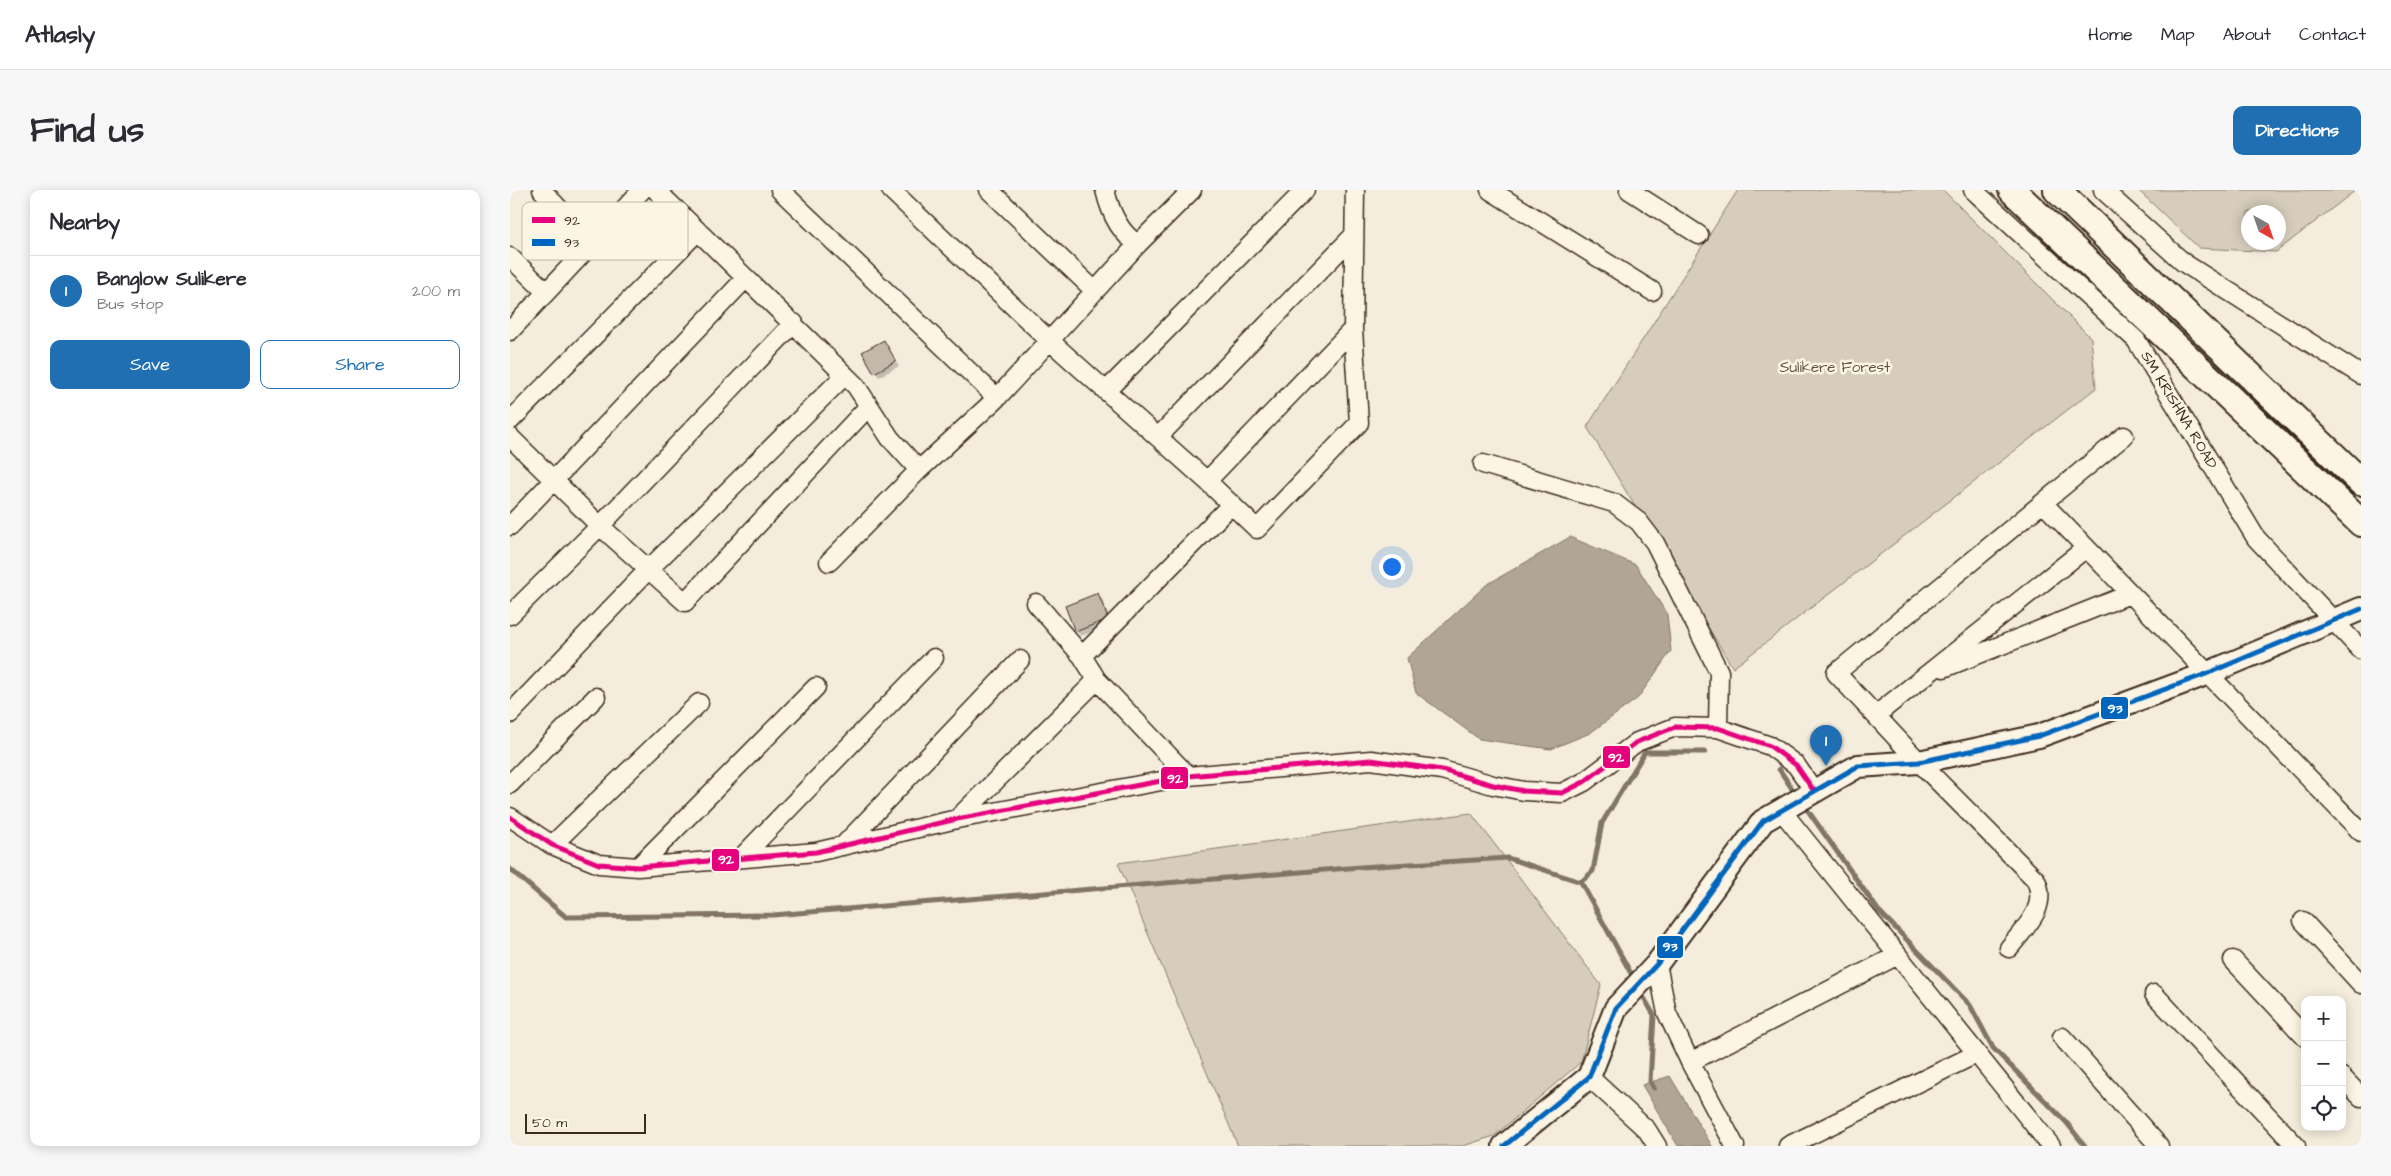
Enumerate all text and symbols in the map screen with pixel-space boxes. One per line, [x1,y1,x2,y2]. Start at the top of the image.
text: Atlasly [25,18,95,52]
text: Home [2088,22,2133,47]
text: Map [2161,22,2195,47]
text: About [2223,22,2271,47]
text: Contact [2299,22,2366,47]
text: Find us [30,106,144,155]
button: Directions [2233,106,2361,155]
legend [522,202,688,260]
north arrow [2241,205,2286,250]
text: Nearby [50,208,120,237]
text: 92 [564,211,580,231]
text: 93 [564,233,579,253]
text: Banglow Sulikere [97,266,247,293]
text: 1 [65,280,67,302]
text: 200 m [412,280,460,302]
text: Bus stop [97,293,163,315]
button: Save [50,340,250,389]
button: Share [260,340,460,389]
street label: SM KRISHNA ROAD [2136,347,2223,473]
park label: Sulikere Forest [1780,357,1890,378]
your location [1379,554,1405,580]
line badge: 93 [2100,696,2129,720]
text: 93 [2107,699,2123,719]
pin: 1 [1810,725,1842,766]
line badge: 92 [1602,745,1631,769]
text: 92 [1608,748,1625,768]
line badge: 92 [1160,766,1189,790]
text: 92 [1167,769,1184,789]
line badge: 92 [711,848,740,872]
text: 92 [718,850,735,870]
line badge: 93 [1656,935,1684,959]
text: 93 [1662,937,1678,957]
map controls [2301,996,2346,1131]
button: + [2301,996,2346,1041]
button: − [2301,1041,2346,1086]
button: locate [2301,1086,2346,1131]
scale bar [525,1111,646,1134]
text: 50 m [532,1113,567,1133]

